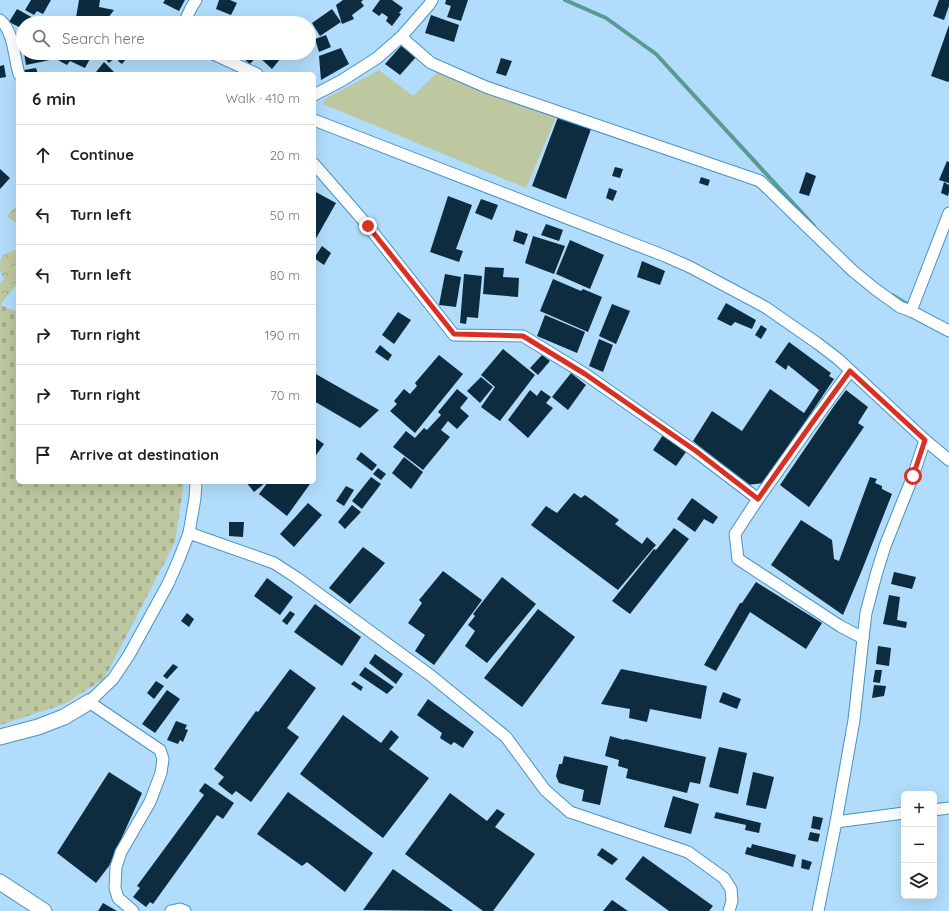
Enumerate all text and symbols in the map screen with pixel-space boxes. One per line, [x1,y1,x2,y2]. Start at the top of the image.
search box [16,16,316,60]
icon: search [30,27,52,49]
text: Search here [62,29,145,48]
text: 6 min [32,88,76,109]
text: Walk · 410 m [225,90,300,106]
icon: ahead [32,144,54,166]
text: Continue [70,145,134,164]
text: 20 m [270,147,300,163]
icon: left [32,204,54,226]
text: Turn left [70,205,132,224]
text: 50 m [270,207,300,223]
route end [359,217,377,235]
icon: left [32,264,54,286]
text: Turn left [70,265,132,284]
text: 80 m [270,267,300,283]
icon: right [32,324,54,346]
text: Turn right [70,325,141,344]
text: 190 m [265,327,300,343]
icon: right [32,384,54,406]
text: Turn right [70,385,141,404]
text: 70 m [270,387,300,403]
icon: arrive [32,444,54,466]
text: Arrive at destination [70,445,219,464]
route start [904,467,922,485]
map controls [901,791,937,899]
button: + [901,791,937,827]
button: − [901,827,937,863]
button: layers [901,863,937,899]

